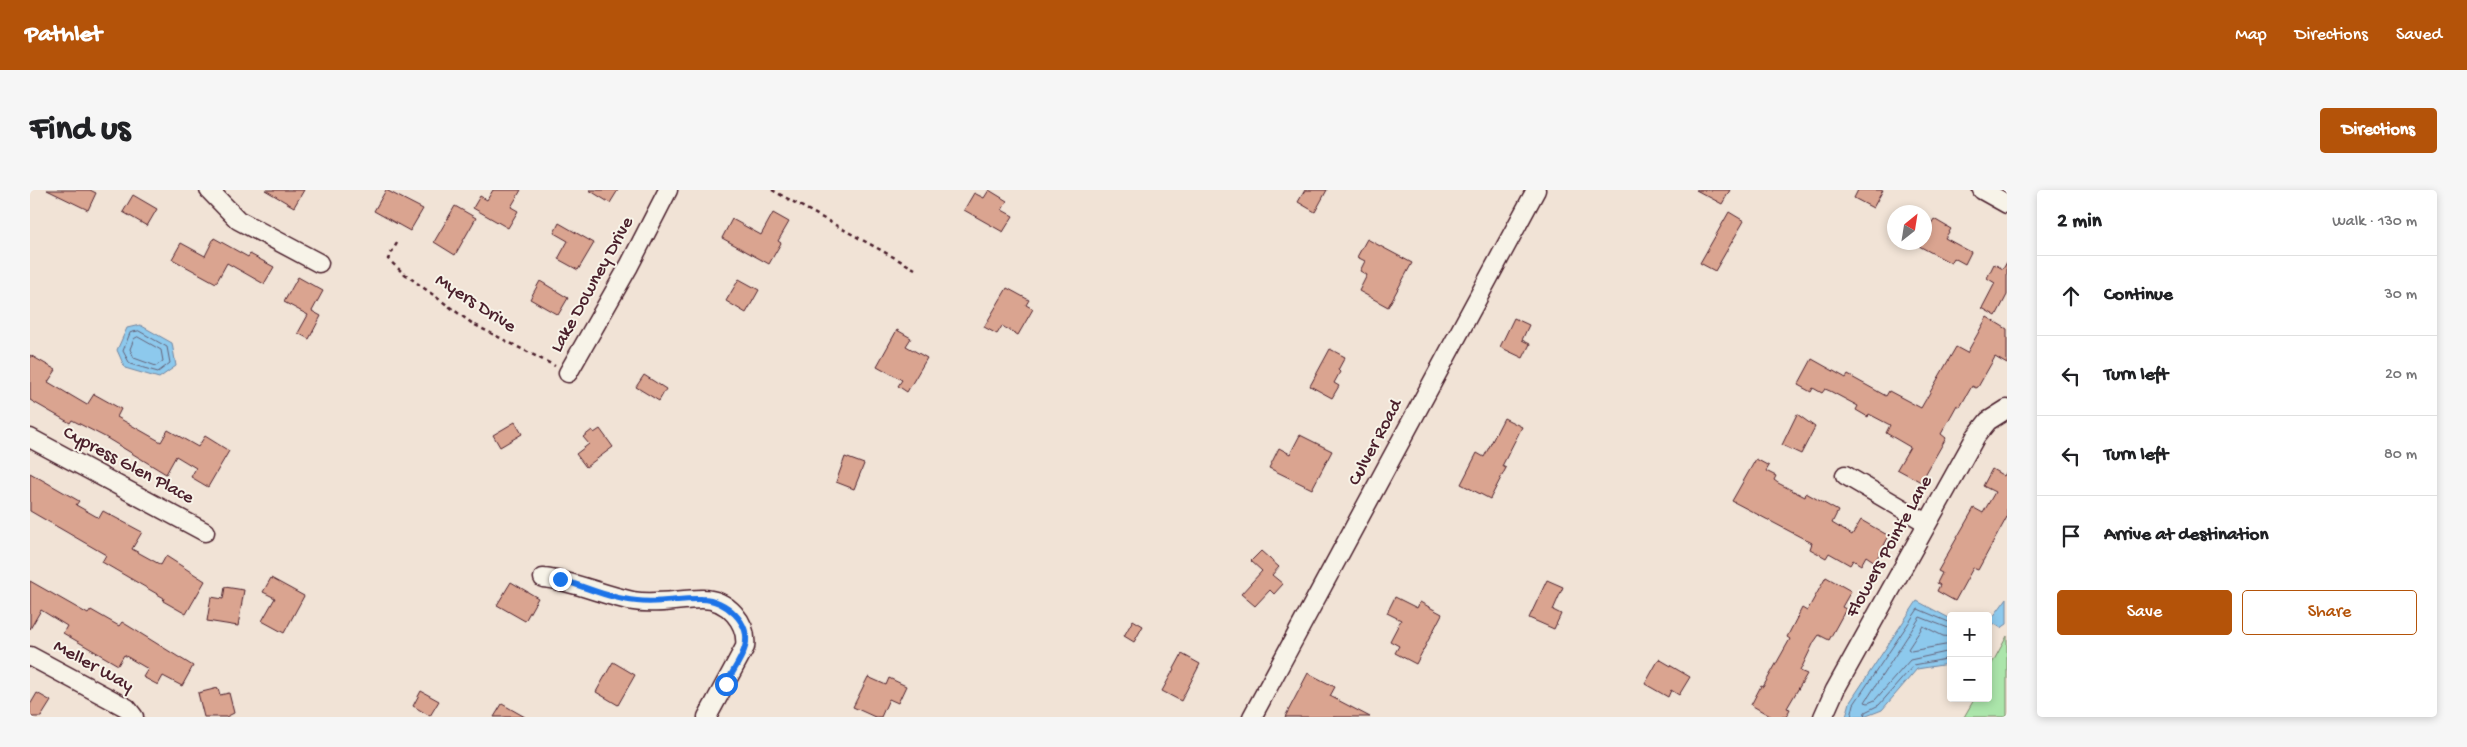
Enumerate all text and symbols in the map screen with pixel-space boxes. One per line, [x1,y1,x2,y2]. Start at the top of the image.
text: Pathlet [25,21,102,50]
text: Map [2235,25,2267,46]
text: Directions [2295,25,2368,46]
text: Saved [2396,25,2442,46]
button: Directions [2320,108,2437,153]
text: Find us [30,110,130,151]
north arrow [1887,205,1932,250]
text: 2 min [2057,210,2102,235]
street label: Lake Downey Drive [546,213,640,357]
text: Walk · 130 m [2332,213,2417,232]
street label: Myers Drive [430,269,520,339]
icon: ahead [2057,282,2085,310]
text: Continue [2104,284,2173,307]
text: 30 m [2384,286,2417,305]
icon: left [2057,362,2085,390]
text: Turn left [2104,364,2168,387]
text: 20 m [2385,366,2417,385]
street label: Culver Road [1344,394,1409,490]
street label: Cypress Glen Place [59,422,198,510]
icon: left [2057,442,2085,470]
text: Turn left [2104,444,2168,467]
text: 80 m [2384,446,2417,465]
street label: Flowers Pointe Lane [1841,472,1939,623]
icon: arrive [2057,522,2085,550]
text: Arrive at destination [2104,524,2268,547]
route end [549,568,572,591]
button: Save [2057,590,2232,635]
button: Share [2242,590,2417,635]
map controls [1947,612,1992,702]
button: + [1947,612,1992,657]
street label: Meller Way [49,636,138,699]
button: − [1947,657,1992,702]
route start [715,673,738,696]

